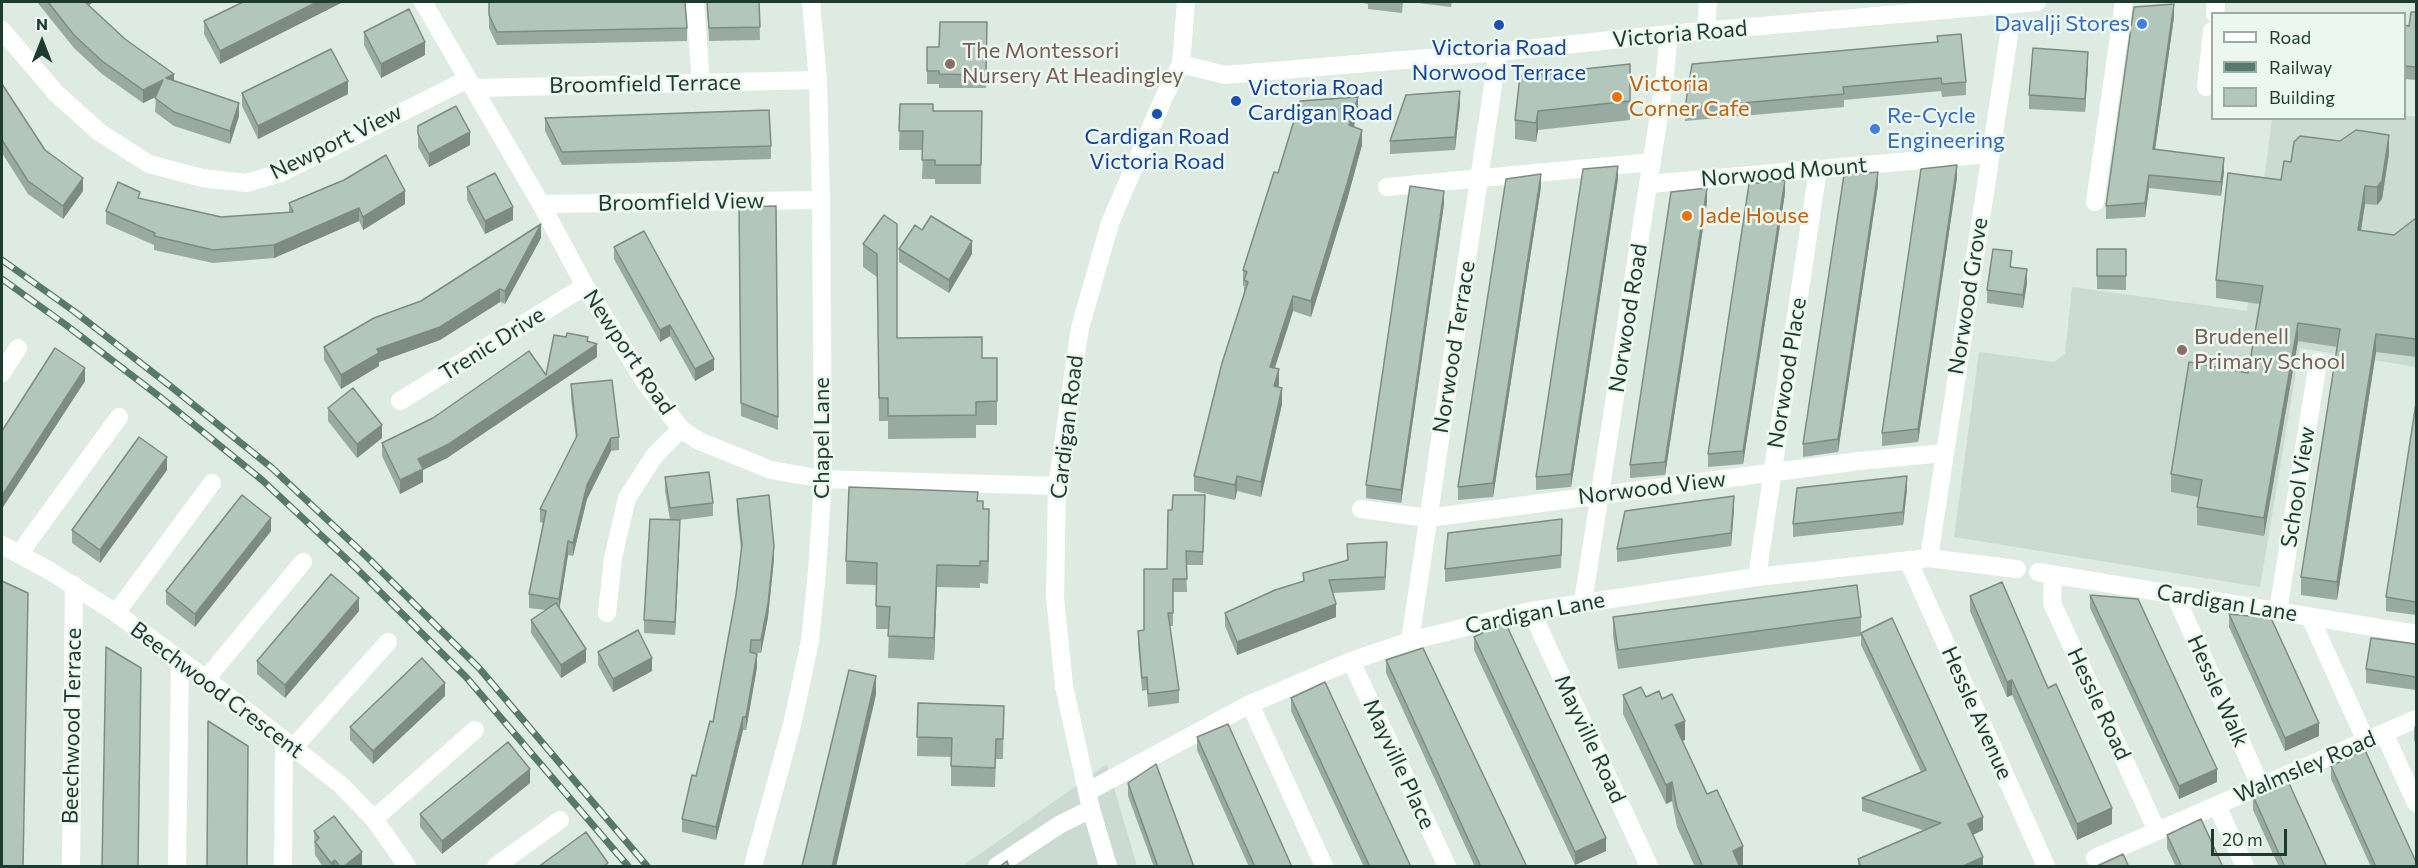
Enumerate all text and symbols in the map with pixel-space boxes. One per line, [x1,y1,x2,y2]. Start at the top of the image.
place label: Davalji Stores [1994,11,2130,37]
north arrow [12,12,72,72]
legend [2211,12,2406,120]
text: N [36,14,48,33]
street label: Victoria Road [1612,15,1748,53]
marker: Davalji Stores [2135,17,2149,31]
marker: Victoria Road Norwood Terrace [1492,18,1506,32]
text: Road [2269,26,2311,48]
place label: Victoria Road Norwood Terrace [1412,35,1586,86]
place label: The Montessori Nursery At Headingley [962,38,1184,90]
text: Railway [2269,56,2332,78]
marker: The Montessori Nursery At Headingley [943,57,957,71]
street label: Broomfield Terrace [549,69,741,99]
place label: Victoria Corner Cafe [1629,71,1750,122]
place label: Victoria Road Cardigan Road [1248,75,1393,126]
text: Building [2269,86,2335,108]
marker: Victoria Corner Cafe [1610,90,1624,104]
marker: Victoria Road Cardigan Road [1229,94,1243,108]
street label: Newport View [266,99,406,185]
place label: Re-Cycle Engineering [1887,103,2005,154]
marker: Cardigan Road Victoria Road [1150,107,1164,121]
marker: Re-Cycle Engineering [1868,122,1882,136]
place label: Cardigan Road Victoria Road [1085,124,1229,176]
street label: Norwood Mount [1700,152,1868,192]
street label: Broomfield View [598,187,764,217]
place label: Jade House [1699,203,1809,229]
marker: Jade House [1680,209,1694,223]
street label: Norwood Grove [1943,216,1993,376]
street label: Norwood Road [1603,242,1653,394]
street label: Norwood Terrace [1427,259,1481,435]
street label: Newport Road [577,284,681,420]
street label: Norwood Place [1762,296,1812,450]
street label: Trenic Drive [435,301,549,387]
place label: Brudenell Primary School [2194,324,2346,376]
marker: Brudenell Primary School [2175,343,2189,357]
street label: Cardigan Road [1045,354,1089,500]
street label: Chapel Lane [809,377,835,499]
street label: School View [2275,425,2321,549]
street label: Norwood View [1577,466,1727,510]
street label: Cardigan Lane [2155,579,2299,627]
street label: Cardigan Lane [1463,587,1607,639]
street label: Beechwood Crescent [125,616,309,764]
street label: Beechwood Terrace [57,628,87,824]
street label: Hessle Walk [2182,631,2254,751]
street label: Hessle Avenue [1936,642,2018,784]
street label: Hessle Road [2061,644,2137,764]
street label: Mayville Road [1549,671,1631,807]
street label: Mayville Place [1357,695,1441,833]
street label: Walmsley Road [2230,725,2380,809]
scale bar [2214,817,2290,855]
text: 20 m [2222,828,2263,850]

